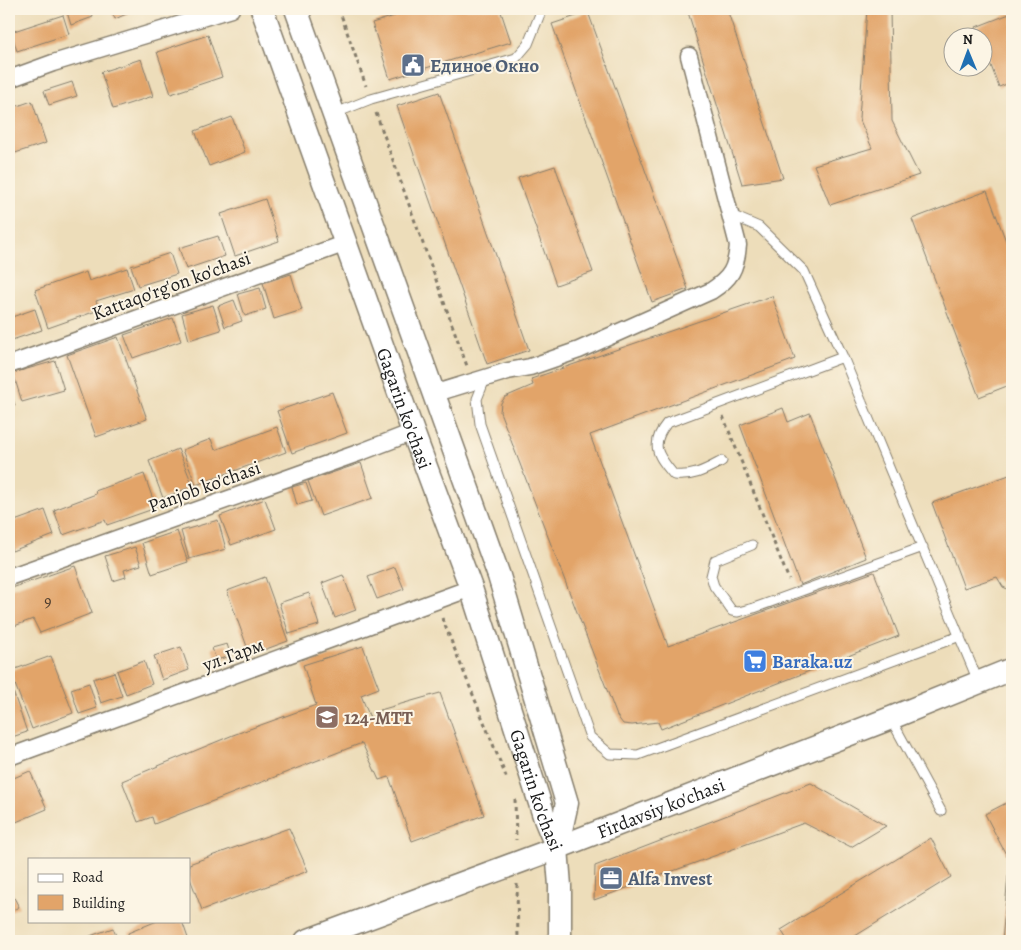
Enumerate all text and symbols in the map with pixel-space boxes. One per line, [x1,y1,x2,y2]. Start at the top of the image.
north arrow [944,28,994,78]
text: N [963,30,973,49]
public building icon: Единое Окно [400,52,426,78]
place label: Единое Окно [430,53,540,79]
street label: Kattaqo'rg'on ko'chasi [88,245,254,327]
street label: Gagarin ko'chasi [370,344,438,473]
street label: Panjob ko'chasi [145,455,264,519]
house number: 9 [44,591,52,613]
street label: ул.Гарм [198,632,268,678]
supermarket icon: Baraka.uz [742,648,768,674]
place label: Baraka.uz [772,649,853,675]
school or university icon: 124-MTT [314,704,340,730]
place label: 124-MTT [344,705,413,731]
street label: Gagarin ko'chasi [503,726,569,855]
street label: Firdavsiy ko'chasi [593,772,729,845]
legend [28,858,190,922]
office icon: Alfa Invest [598,865,624,891]
place label: Alfa Invest [627,866,713,892]
text: Road [72,867,104,887]
text: Building [72,893,125,913]

